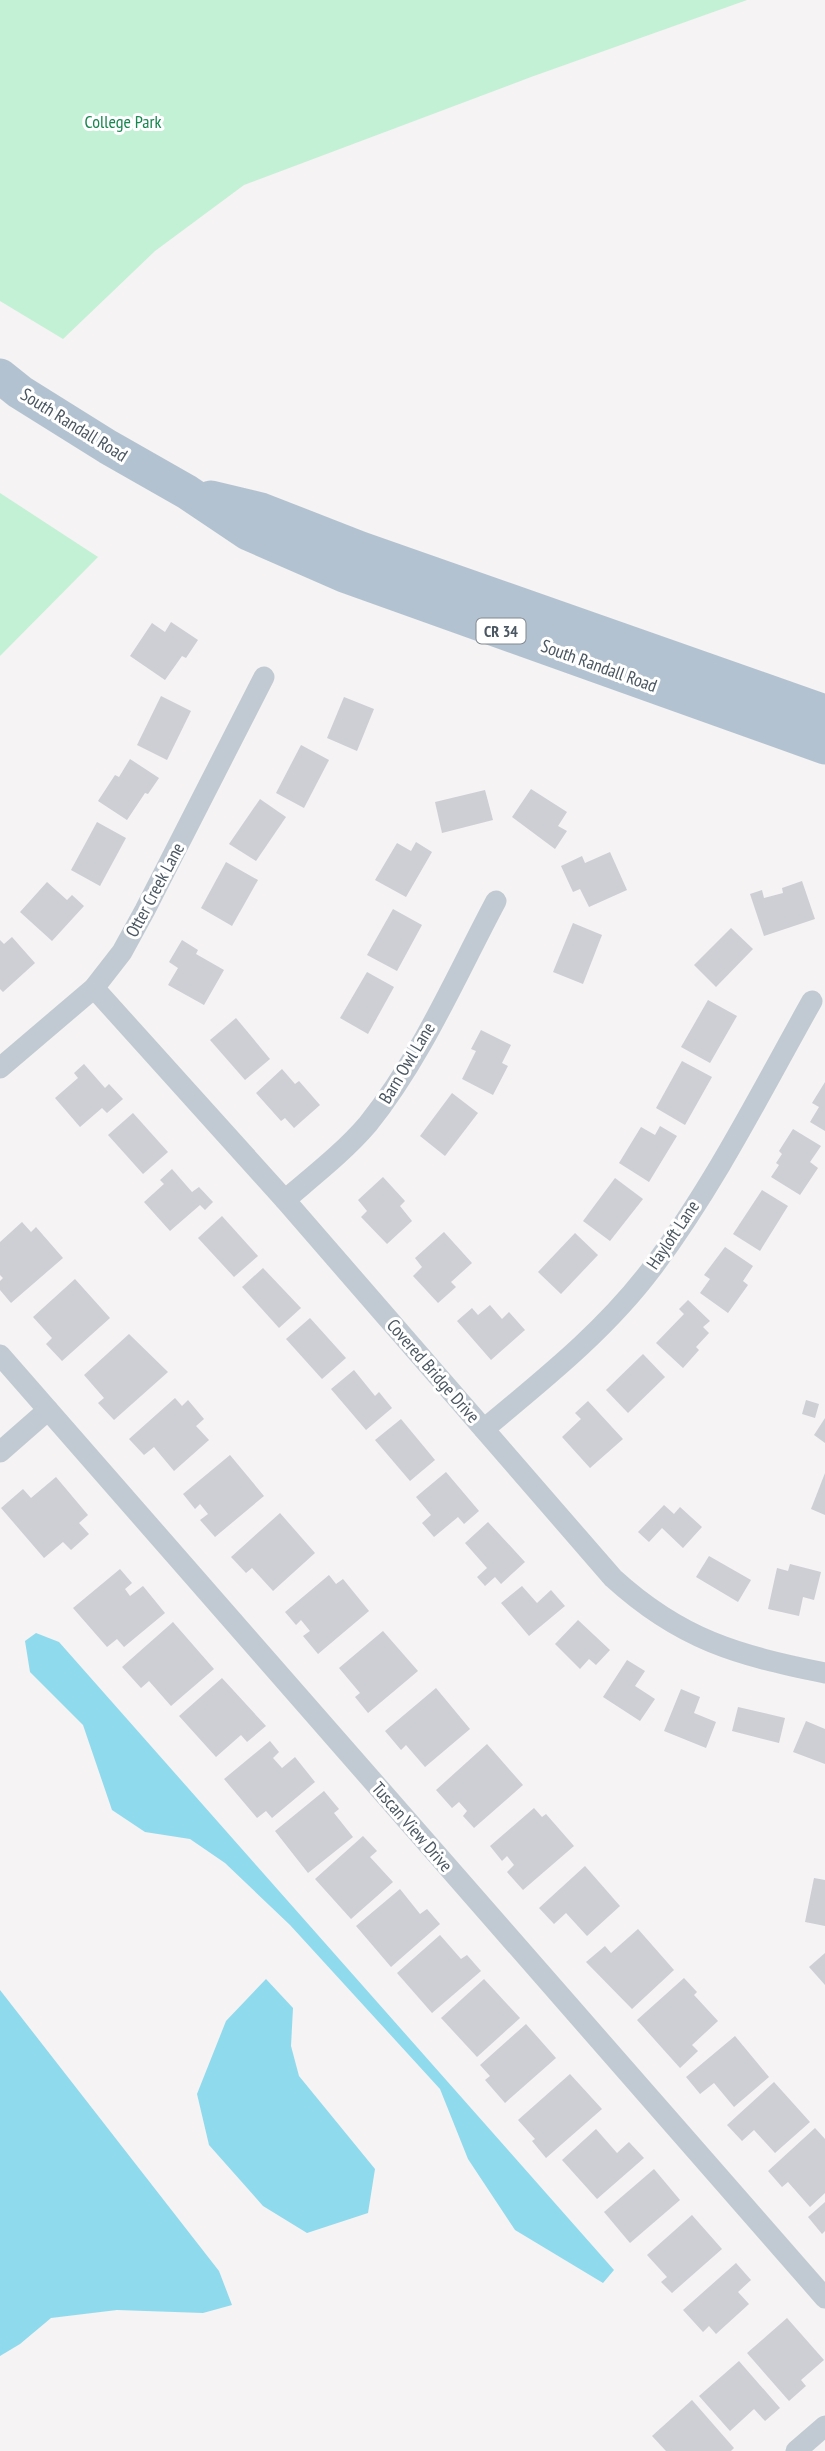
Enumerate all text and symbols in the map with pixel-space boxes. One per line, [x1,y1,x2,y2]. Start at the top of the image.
park label: College Park [85,110,161,133]
street label: South Randall Road [17,383,132,467]
road number: CR 34 [476,618,526,644]
street label: South Randall Road [538,634,660,697]
street label: Otter Creek Lane [120,839,189,941]
street label: Barn Owl Lane [373,1018,440,1107]
street label: Hayloft Lane [641,1196,704,1274]
street label: Covered Bridge Drive [382,1314,485,1427]
street label: Tuscan View Drive [367,1777,458,1876]

